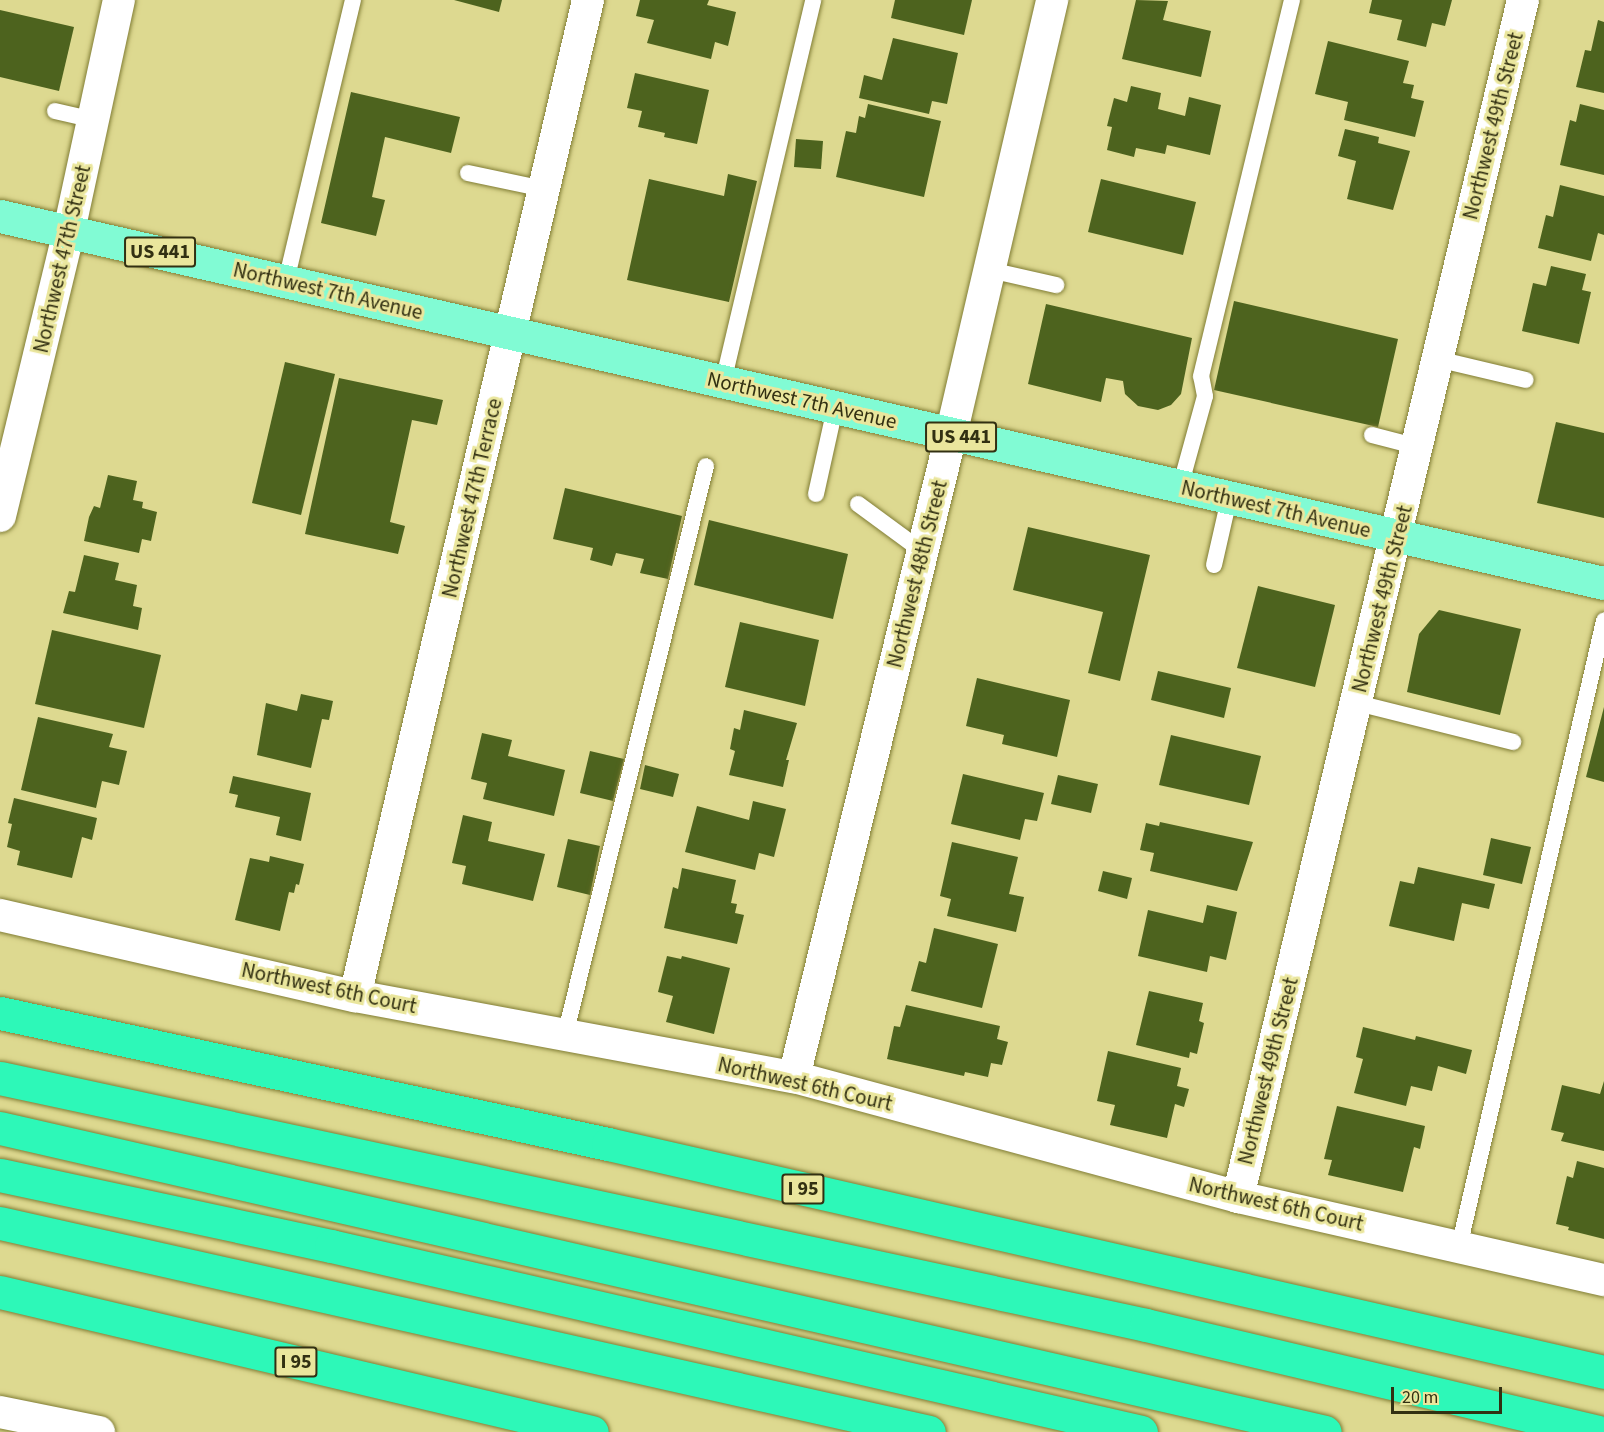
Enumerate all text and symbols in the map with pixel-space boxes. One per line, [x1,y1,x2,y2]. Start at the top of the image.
street label: Northwest 49th Street [1458,30,1528,222]
street label: Northwest 47th Street [28,163,96,355]
road number: US 441 [124,235,196,269]
street label: Northwest 7th Avenue [231,257,425,325]
street label: Northwest 7th Avenue [705,366,899,434]
street label: Northwest 47th Terrace [437,396,507,600]
road number: US 441 [925,420,997,454]
street label: Northwest 7th Avenue [1179,475,1373,543]
street label: Northwest 48th Street [882,478,952,670]
street label: Northwest 49th Street [1347,503,1417,695]
street label: Northwest 6th Court [239,957,419,1019]
street label: Northwest 49th Street [1233,975,1303,1167]
street label: Northwest 6th Court [715,1052,895,1116]
road number: I 95 [780,1172,826,1206]
street label: Northwest 6th Court [1186,1172,1366,1236]
road number: I 95 [274,1345,318,1379]
scale bar [1394,1375,1505,1413]
text: 20 m [1402,1385,1438,1410]

